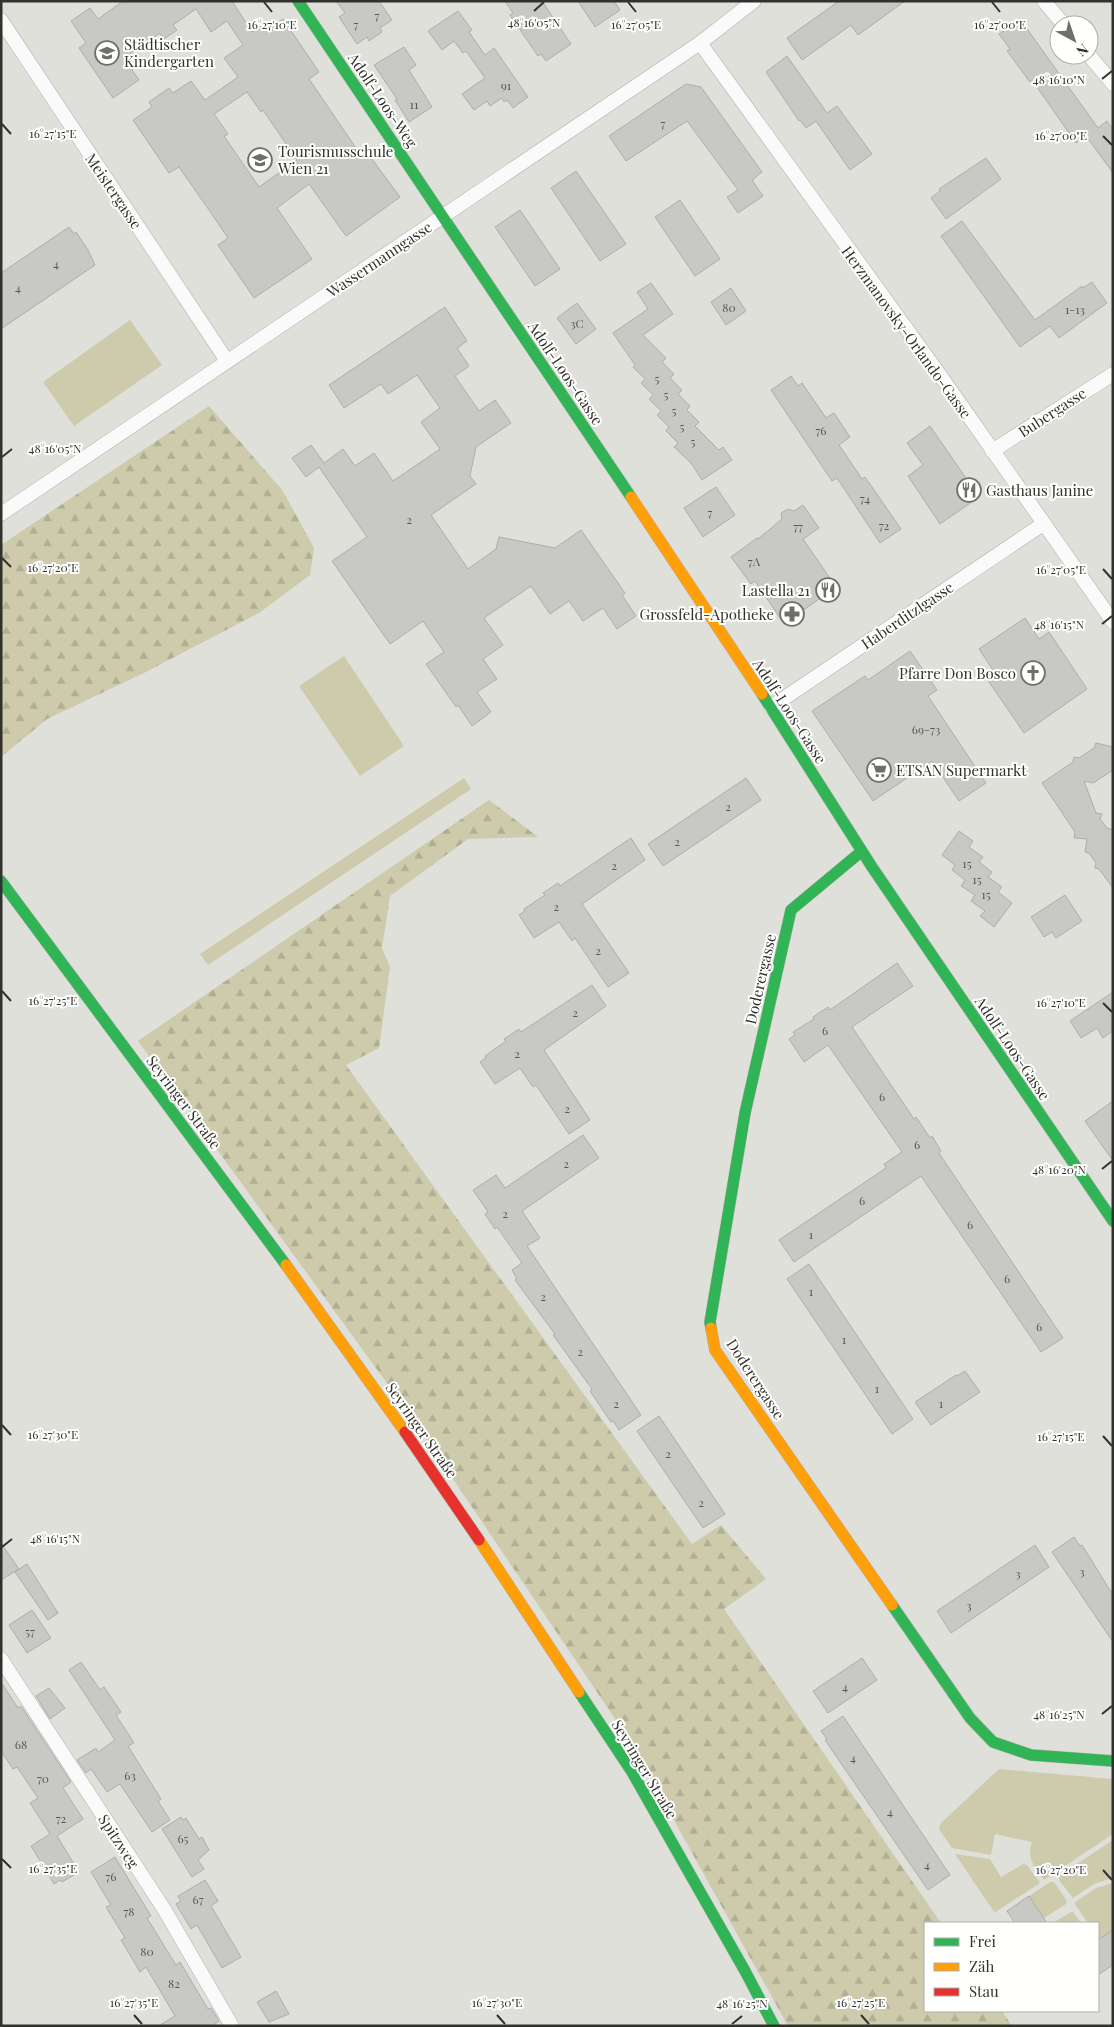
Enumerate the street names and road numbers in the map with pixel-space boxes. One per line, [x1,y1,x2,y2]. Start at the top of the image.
street label: Adolf-Loos-Weg [343,48,422,151]
street label: Meistergasse [81,149,147,233]
street label: Wassermanngasse [322,216,435,302]
street label: Herzmanovsky-Orlando-Gasse [838,242,976,422]
street label: Adolf-Loos-Gasse [523,316,608,429]
street label: Bubergasse [1014,383,1090,441]
street label: Haberditzlgasse [857,577,957,653]
street label: Adolf-Loos-Gasse [748,654,831,767]
street label: Doderergasse [740,932,780,1026]
street label: Adolf-Loos-Gasse [970,991,1055,1104]
street label: Seyringer Straße [142,1051,226,1153]
street label: Doderergasse [722,1335,790,1423]
street label: Seyringer Straße [382,1378,462,1482]
street label: Seyringer Straße [607,1716,683,1822]
street label: Spitzweg [94,1810,144,1872]

